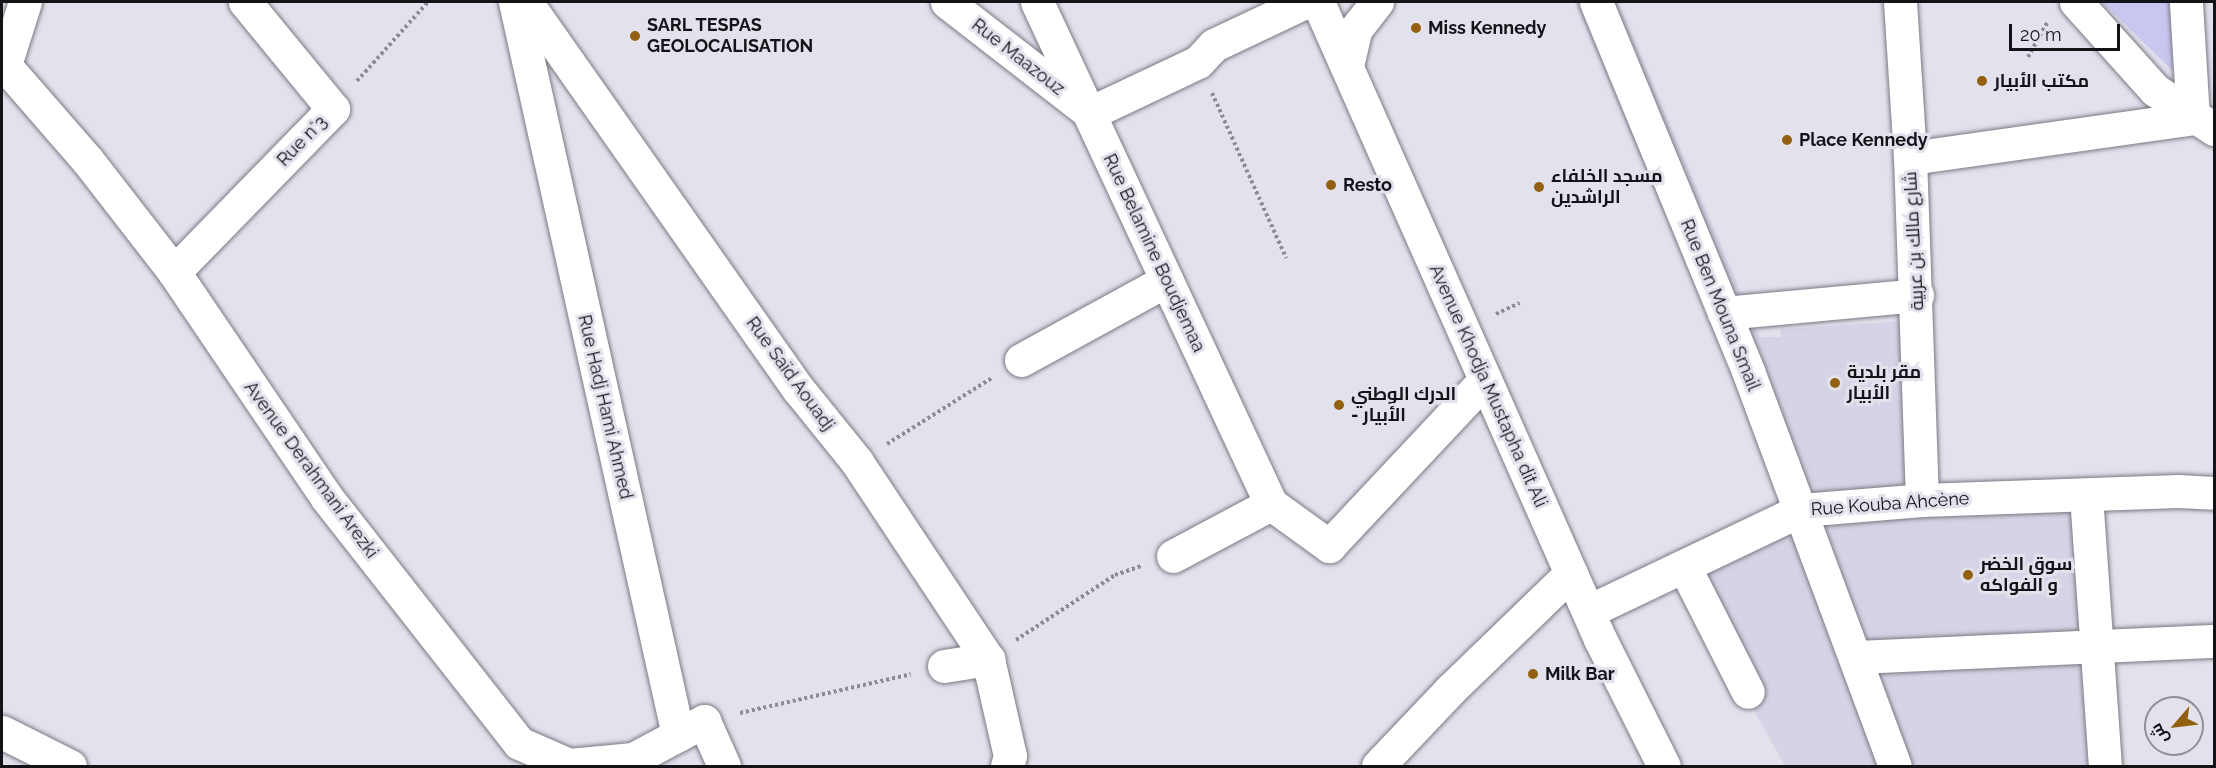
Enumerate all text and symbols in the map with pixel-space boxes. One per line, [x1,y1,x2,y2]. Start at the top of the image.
scale bar [2012,12,2123,50]
street label: Rue Maazouz [967,14,1069,100]
place label: SARL TESPAS GEOLOCALISATION [647,15,813,57]
place label: Miss Kennedy [1428,17,1546,39]
marker: Miss Kennedy [1409,21,1423,35]
text: 20 m [2020,24,2062,45]
marker: SARL TESPAS GEOLOCALISATION [628,29,642,43]
place label: مكتب الأبيار [1994,70,2089,92]
marker: مكتب الأبيار [1975,74,1989,88]
street label: Rue n°3 [273,111,331,171]
place label: Place Kennedy [1799,129,1928,151]
marker: Place Kennedy [1780,133,1794,147]
street label: Rue Belamine Boudjemaa [1099,150,1209,356]
place label: مسجد الخلفاء الراشدين [1551,166,1663,208]
street label: شارع مالك بن عربية [1900,171,1928,311]
place label: Resto [1343,174,1392,196]
marker: Resto [1324,178,1338,192]
marker: مسجد الخلفاء الراشدين [1532,180,1546,194]
street label: Rue Ben Mouna Smail [1676,216,1764,394]
street label: Avenue Khodja Mustapha dit Ali [1424,261,1552,511]
street label: Rue Hadj Hami Ahmed [573,312,637,502]
street label: Rue Saïd Aouadj [741,313,839,435]
place label: مقر بلدية الأبيار [1847,362,1921,404]
marker: مقر بلدية الأبيار [1828,376,1842,390]
street label: Avenue Derahmani Arezki [239,377,383,563]
place label: الدرك الوطني - الأبيار [1351,384,1456,426]
marker: الدرك الوطني - الأبيار [1332,398,1346,412]
street label: Rue Kouba Ahcène [1810,488,1970,520]
place label: سوق الخضر و الفواكه [1980,554,2072,596]
marker: سوق الخضر و الفواكه [1961,568,1975,582]
place label: Milk Bar [1545,663,1615,685]
marker: Milk Bar [1526,667,1540,681]
north arrow [2144,696,2204,756]
text: ش [2146,720,2173,747]

